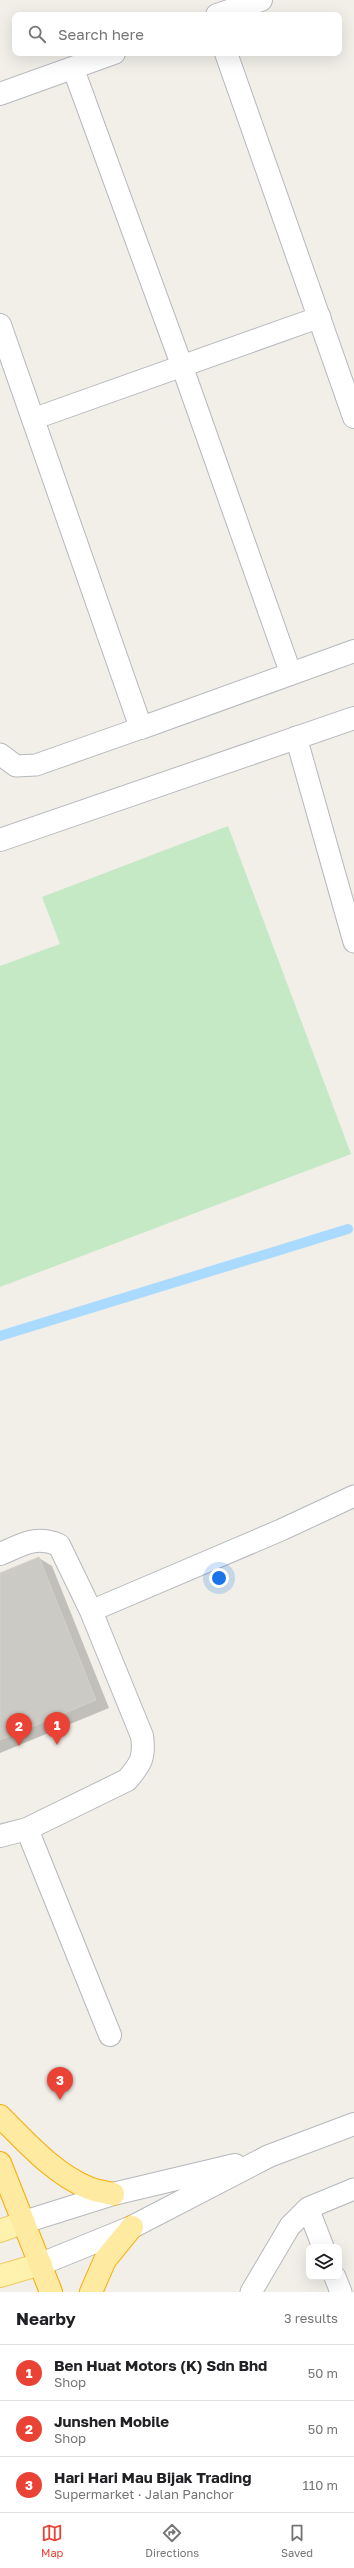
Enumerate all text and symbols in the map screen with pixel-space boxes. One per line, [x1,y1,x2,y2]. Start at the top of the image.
search box [12,12,342,56]
icon: search [26,23,48,45]
text: Search here [58,25,144,43]
your location [209,1568,229,1588]
pin: 1 [44,1712,70,1745]
pin: 2 [6,1713,32,1746]
pin: 3 [47,2067,73,2100]
map controls [306,2244,342,2280]
button: layers [306,2244,342,2280]
text: Nearby [16,2308,76,2329]
text: 3 results [284,2310,338,2326]
text: Ben Huat Motors (K) Sdn Bhd [54,2356,267,2374]
text: 1 [26,2365,32,2381]
text: 50 m [308,2365,338,2381]
text: Shop [54,2374,86,2390]
text: Junshen Mobile [54,2412,169,2430]
text: 2 [25,2421,33,2437]
text: 50 m [308,2421,338,2437]
text: Shop [54,2430,86,2446]
text: Hari Hari Mau Bijak Trading [54,2468,251,2486]
text: 3 [25,2477,33,2493]
text: 110 m [303,2477,338,2493]
text: Supermarket · Jalan Panchor [54,2486,234,2502]
tab: Map [41,2522,63,2559]
tab: Directions [145,2522,199,2559]
tab: Saved [281,2522,313,2559]

